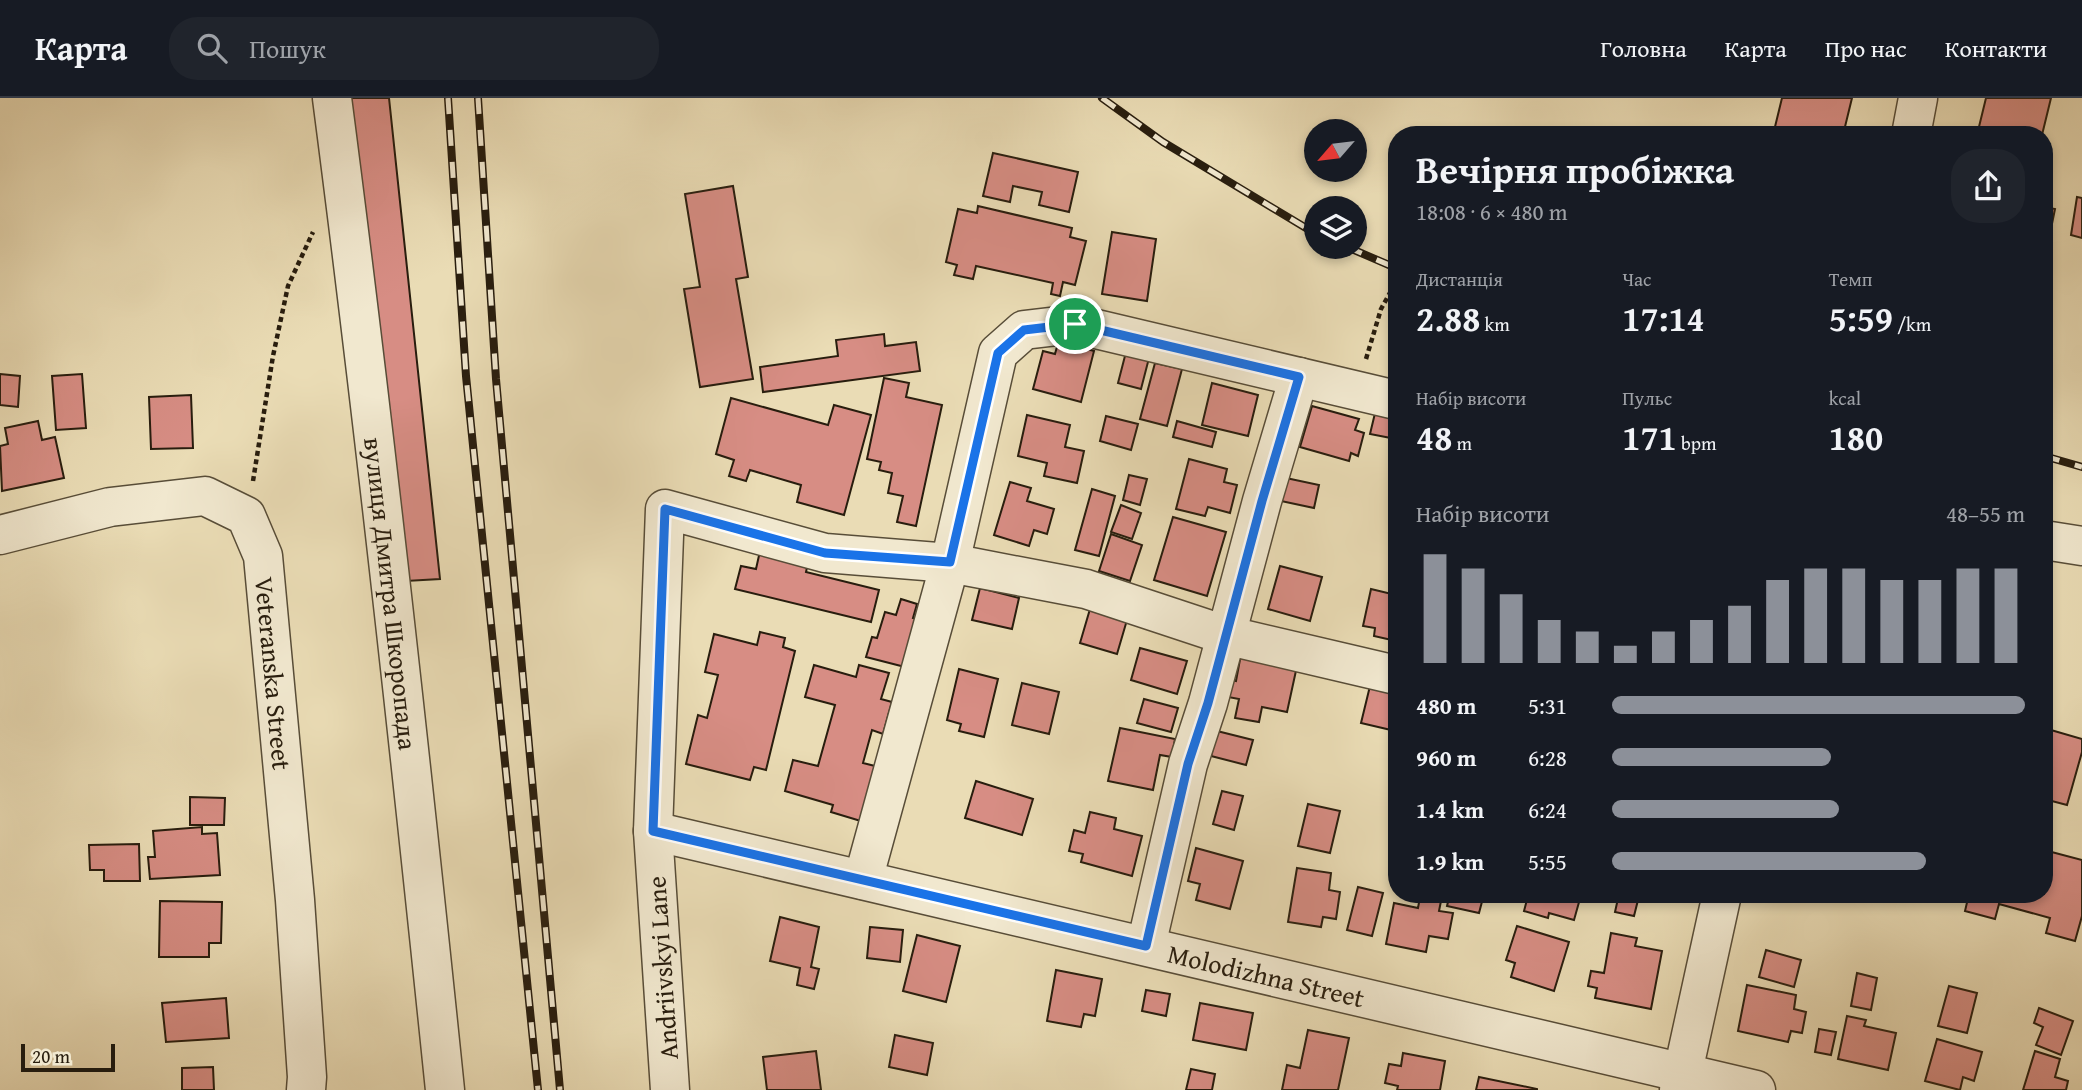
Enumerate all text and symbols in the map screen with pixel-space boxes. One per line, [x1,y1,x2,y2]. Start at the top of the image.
search box [169,17,659,80]
text: Карта [35,24,127,72]
icon: search [193,29,231,67]
text: Пошук [249,29,326,68]
text: Головна [1600,31,1687,66]
text: Карта [1725,31,1787,66]
text: Про нас [1825,31,1907,66]
text: Контакти [1945,31,2047,66]
north arrow [1304,119,1367,182]
map controls [1304,119,1367,259]
text: Вечірня пробіжка [1416,141,1734,197]
button: share [1951,149,2025,223]
text: 18:08 · 6 × 480 m [1416,195,1568,228]
button: layers [1304,196,1367,259]
text: Дистанція [1416,265,1503,293]
text: Час [1622,265,1651,293]
text: Темп [1829,265,1873,293]
text: 2.88 [1416,293,1480,344]
text: 17:14 [1622,293,1705,344]
text: 5:59 [1829,293,1893,344]
pin [1045,294,1105,354]
icon: arrive [1056,305,1094,343]
text: km [1480,310,1510,338]
text: /km [1893,310,1931,338]
text: Набір висоти [1416,384,1526,412]
text: Пульс [1622,384,1672,412]
text: kcal [1829,384,1861,412]
text: 48 [1416,412,1452,463]
text: 171 [1622,412,1677,463]
text: 180 [1829,412,1883,463]
text: m [1452,429,1472,457]
text: bpm [1677,429,1717,457]
street label: вулиця Дмитра Шкоропада [355,435,429,752]
text: Набір висоти [1416,497,1550,530]
text: 48–55 m [1946,497,2025,530]
street label: Veteranska Street [246,575,302,772]
text: 480 m [1416,689,1477,722]
text: 5:31 [1528,689,1567,722]
text: 960 m [1416,741,1477,774]
text: 6:28 [1528,741,1567,774]
text: 1.4 km [1416,793,1484,826]
text: 6:24 [1528,793,1567,826]
text: 1.9 km [1416,845,1484,878]
text: 5:55 [1528,845,1567,878]
street label: Andriivskyi Lane [636,875,688,1061]
street label: Molodizhna Street [1164,933,1369,1017]
scale bar [21,1041,116,1073]
text: 20 m [32,1042,70,1070]

